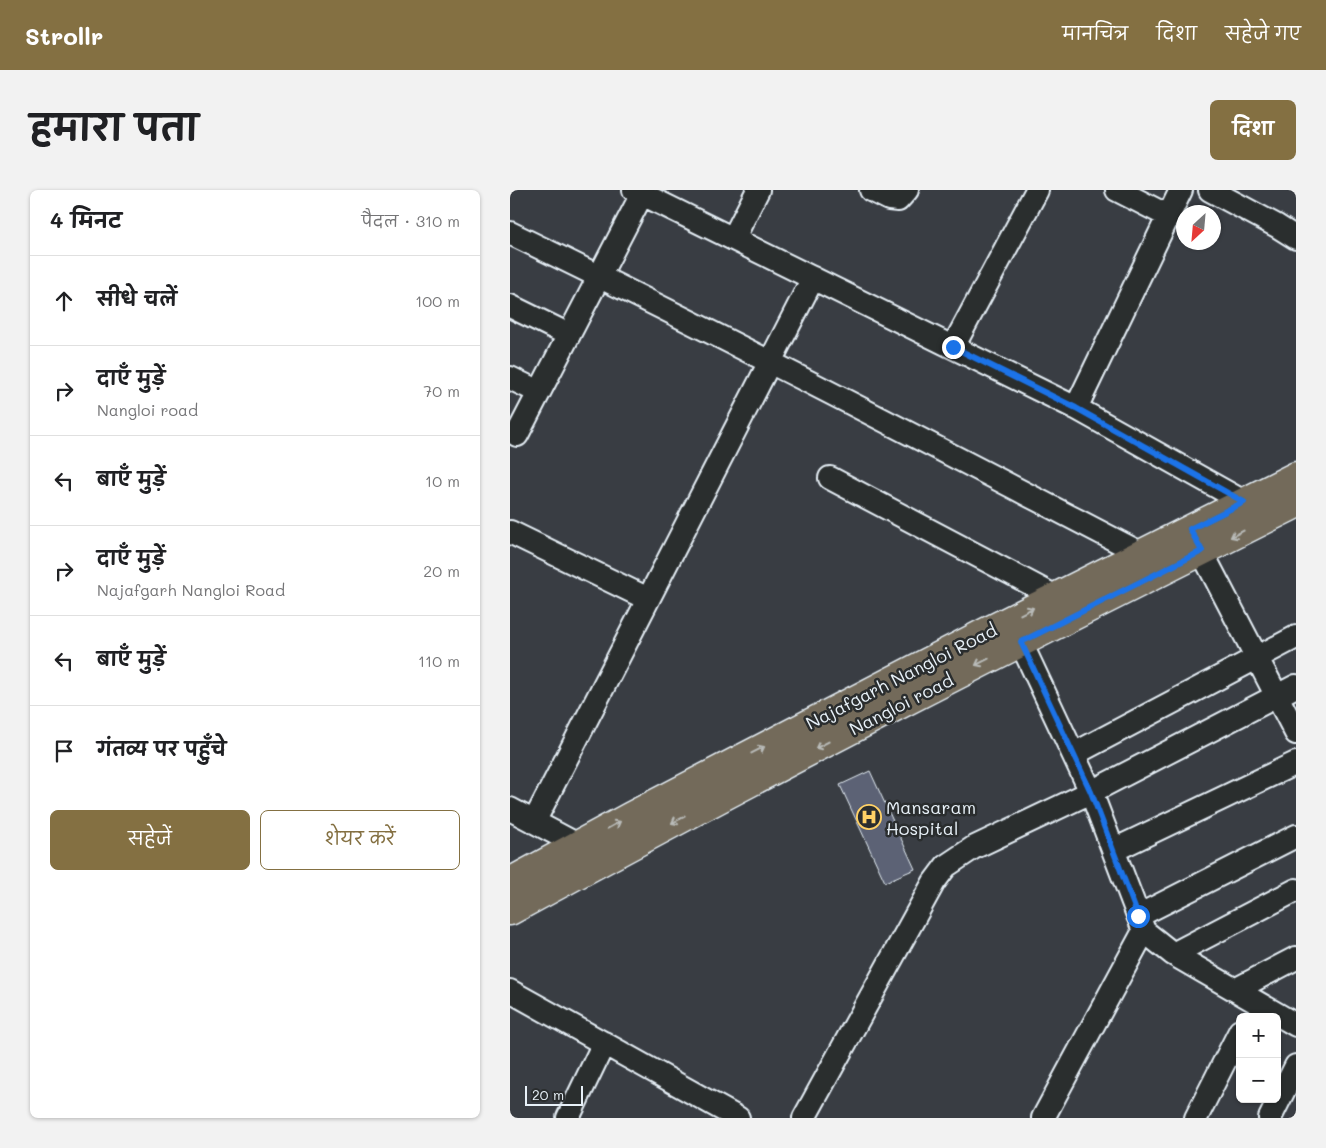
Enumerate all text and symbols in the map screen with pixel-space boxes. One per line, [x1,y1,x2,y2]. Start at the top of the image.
text: Strollr [25,20,103,51]
text: मानचित्र [1062,21,1128,45]
text: दिशा [1156,21,1197,45]
text: सहेजे गए [1225,21,1301,45]
button: दिशा [1210,100,1296,160]
text: हमारा पता [30,103,198,149]
north arrow [1176,205,1221,250]
text: 4 मिनट [50,206,122,233]
text: पैदल · 310 m [362,210,460,231]
text: सीधे चलें [97,286,177,311]
icon: ahead [50,287,78,315]
text: 100 m [415,290,460,311]
route end [942,336,965,359]
text: दाएँ मुड़ें [97,365,165,390]
icon: right [50,377,78,405]
text: 70 m [423,380,460,401]
text: Nangloi road [97,399,198,420]
text: बाएँ मुड़ें [97,466,166,491]
icon: left [50,467,78,495]
text: 10 m [425,470,460,491]
one-way arrow [1230,530,1245,539]
text: दाएँ मुड़ें [97,545,165,570]
icon: right [50,557,78,585]
text: 20 m [423,560,460,581]
text: Najafgarh Nangloi Road [97,579,285,600]
one-way arrow [1019,606,1034,615]
street label: Najafgarh Nangloi Road [801,617,1001,735]
text: बाएँ मुड़ें [97,646,166,671]
icon: left [50,647,78,675]
text: 110 m [418,650,460,671]
one-way arrow [975,658,990,667]
street label: Nangloi road [845,667,957,741]
text: गंतव्य पर पहुँचे [97,736,226,761]
icon: arrive [50,737,78,765]
one-way arrow [815,740,830,750]
one-way arrow [751,745,766,755]
place label: Mansaram Hospital [886,795,976,840]
hospital icon: Mansaram Hospital [856,804,882,830]
button: सहेजें [50,810,250,870]
button: शेयर करें [260,810,460,870]
one-way arrow [671,816,686,825]
one-way arrow [606,820,621,829]
route start [1127,905,1150,928]
map controls [1236,1013,1281,1103]
button: + [1236,1013,1281,1058]
button: − [1236,1058,1281,1103]
scale bar [525,1083,582,1106]
text: 20 m [532,1085,564,1104]

